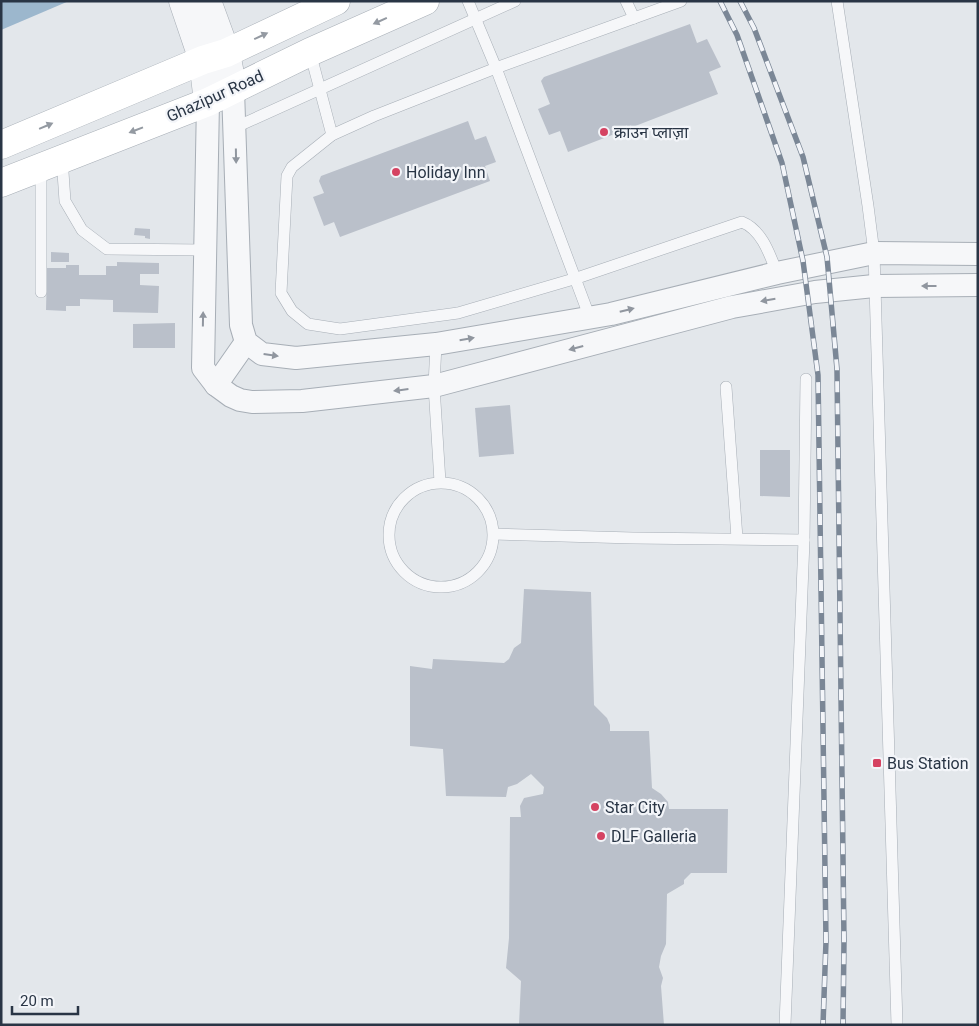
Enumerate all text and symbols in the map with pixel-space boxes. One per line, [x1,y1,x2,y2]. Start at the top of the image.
one-way arrow [373,18,387,26]
one-way arrow [254,32,268,40]
street label: Ghazipur Road [164,66,266,126]
one-way arrow [39,122,54,130]
place label: क्राउन प्लाज़ा [614,123,689,142]
one-way arrow [128,126,143,134]
marker: क्राउन प्लाज़ा [598,126,610,138]
one-way arrow [233,149,241,165]
place label: Holiday Inn [406,163,486,182]
marker: Holiday Inn [390,166,402,178]
one-way arrow [921,282,937,290]
one-way arrow [759,297,775,305]
one-way arrow [619,306,634,314]
one-way arrow [199,311,207,327]
one-way arrow [459,334,475,342]
one-way arrow [569,345,584,353]
one-way arrow [263,351,279,359]
one-way arrow [393,386,409,394]
place label: Bus Station [887,754,969,773]
marker: Bus Station [871,757,883,769]
place label: Star City [605,798,665,817]
marker: Star City [589,801,601,813]
place label: DLF Galleria [611,827,697,846]
marker: DLF Galleria [595,830,607,842]
scale bar [12,984,79,1016]
text: 20 m [20,992,54,1010]

